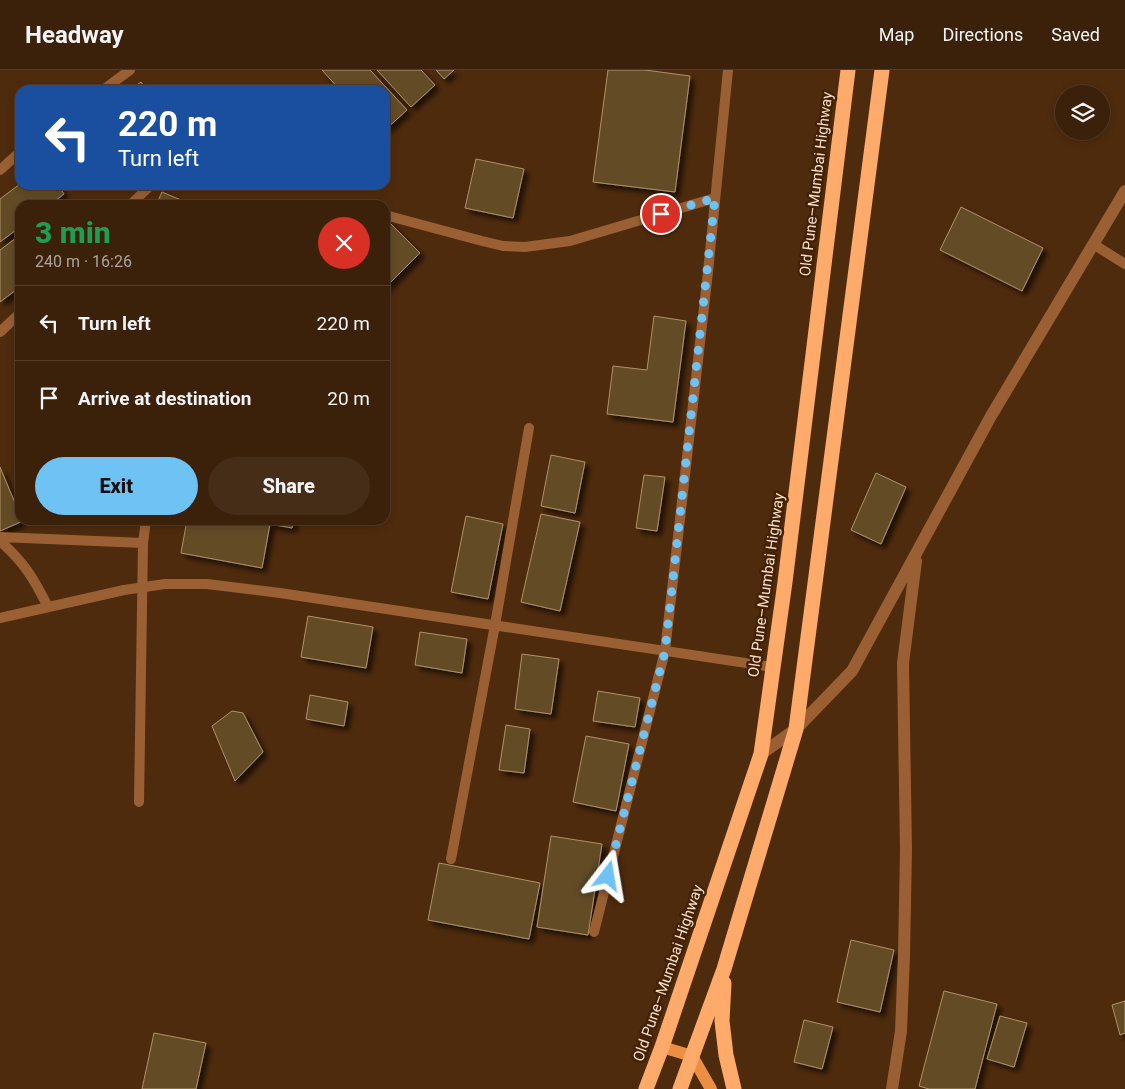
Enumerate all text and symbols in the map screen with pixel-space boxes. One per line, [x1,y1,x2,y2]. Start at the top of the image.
text: Headway [25,21,124,49]
text: Map [879,24,914,45]
text: Directions [942,24,1023,45]
text: Saved [1051,24,1100,45]
map controls [1055,85,1110,140]
button: layers [1055,85,1110,140]
street label: Old Pune–Mumbai Highway [796,91,836,277]
text: 220 m [118,104,217,145]
icon: left [35,105,100,170]
text: Turn left [118,146,199,171]
pin [640,193,682,235]
icon: arrive [647,200,675,228]
text: 3 min [35,215,111,250]
button: close [318,217,370,269]
text: 240 m · 16:26 [35,252,132,271]
icon: left [35,309,63,337]
text: Turn left [78,312,151,335]
text: 220 m [317,312,370,335]
icon: arrive [35,384,63,412]
text: Arrive at destination [78,387,251,410]
text: 20 m [327,387,370,410]
button: Exit [35,457,198,515]
button: Share [208,457,370,515]
street label: Old Pune–Mumbai Highway [744,492,788,678]
position arrow [581,849,633,901]
street label: Old Pune–Mumbai Highway [629,882,707,1064]

